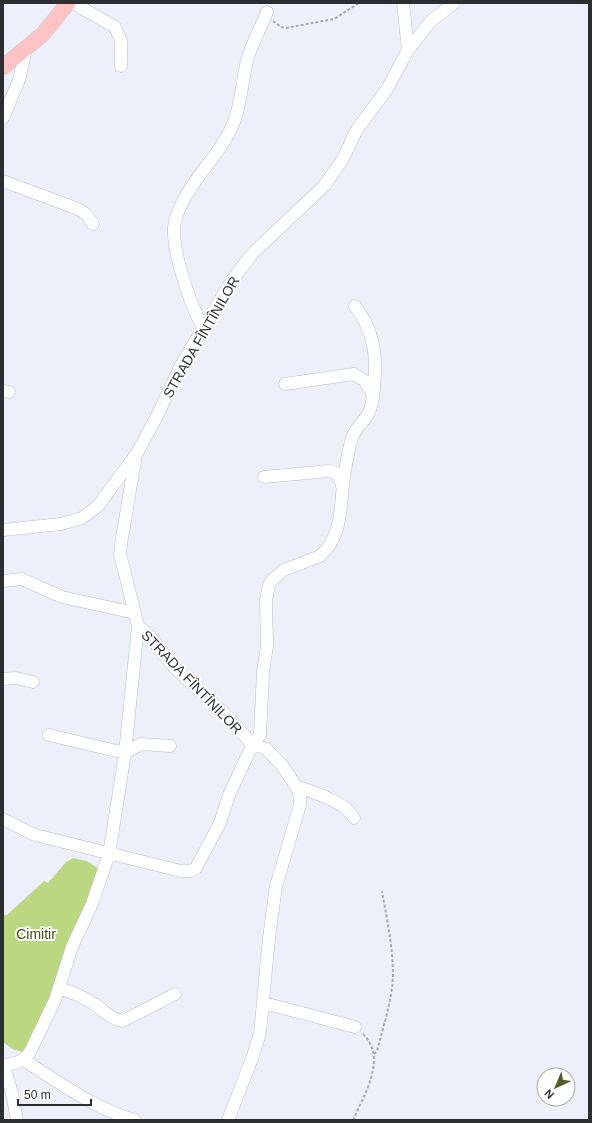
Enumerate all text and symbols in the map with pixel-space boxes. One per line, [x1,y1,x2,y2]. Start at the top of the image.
street label: STRADA FÎNTÎNILOR [160,273,242,401]
street label: STRADA FÎNTÎNILOR [138,627,246,737]
park label: Cimitir [16,926,56,942]
north arrow [536,1067,576,1107]
scale bar [18,1081,91,1107]
text: N [542,1087,556,1101]
text: 50 m [24,1088,51,1102]

